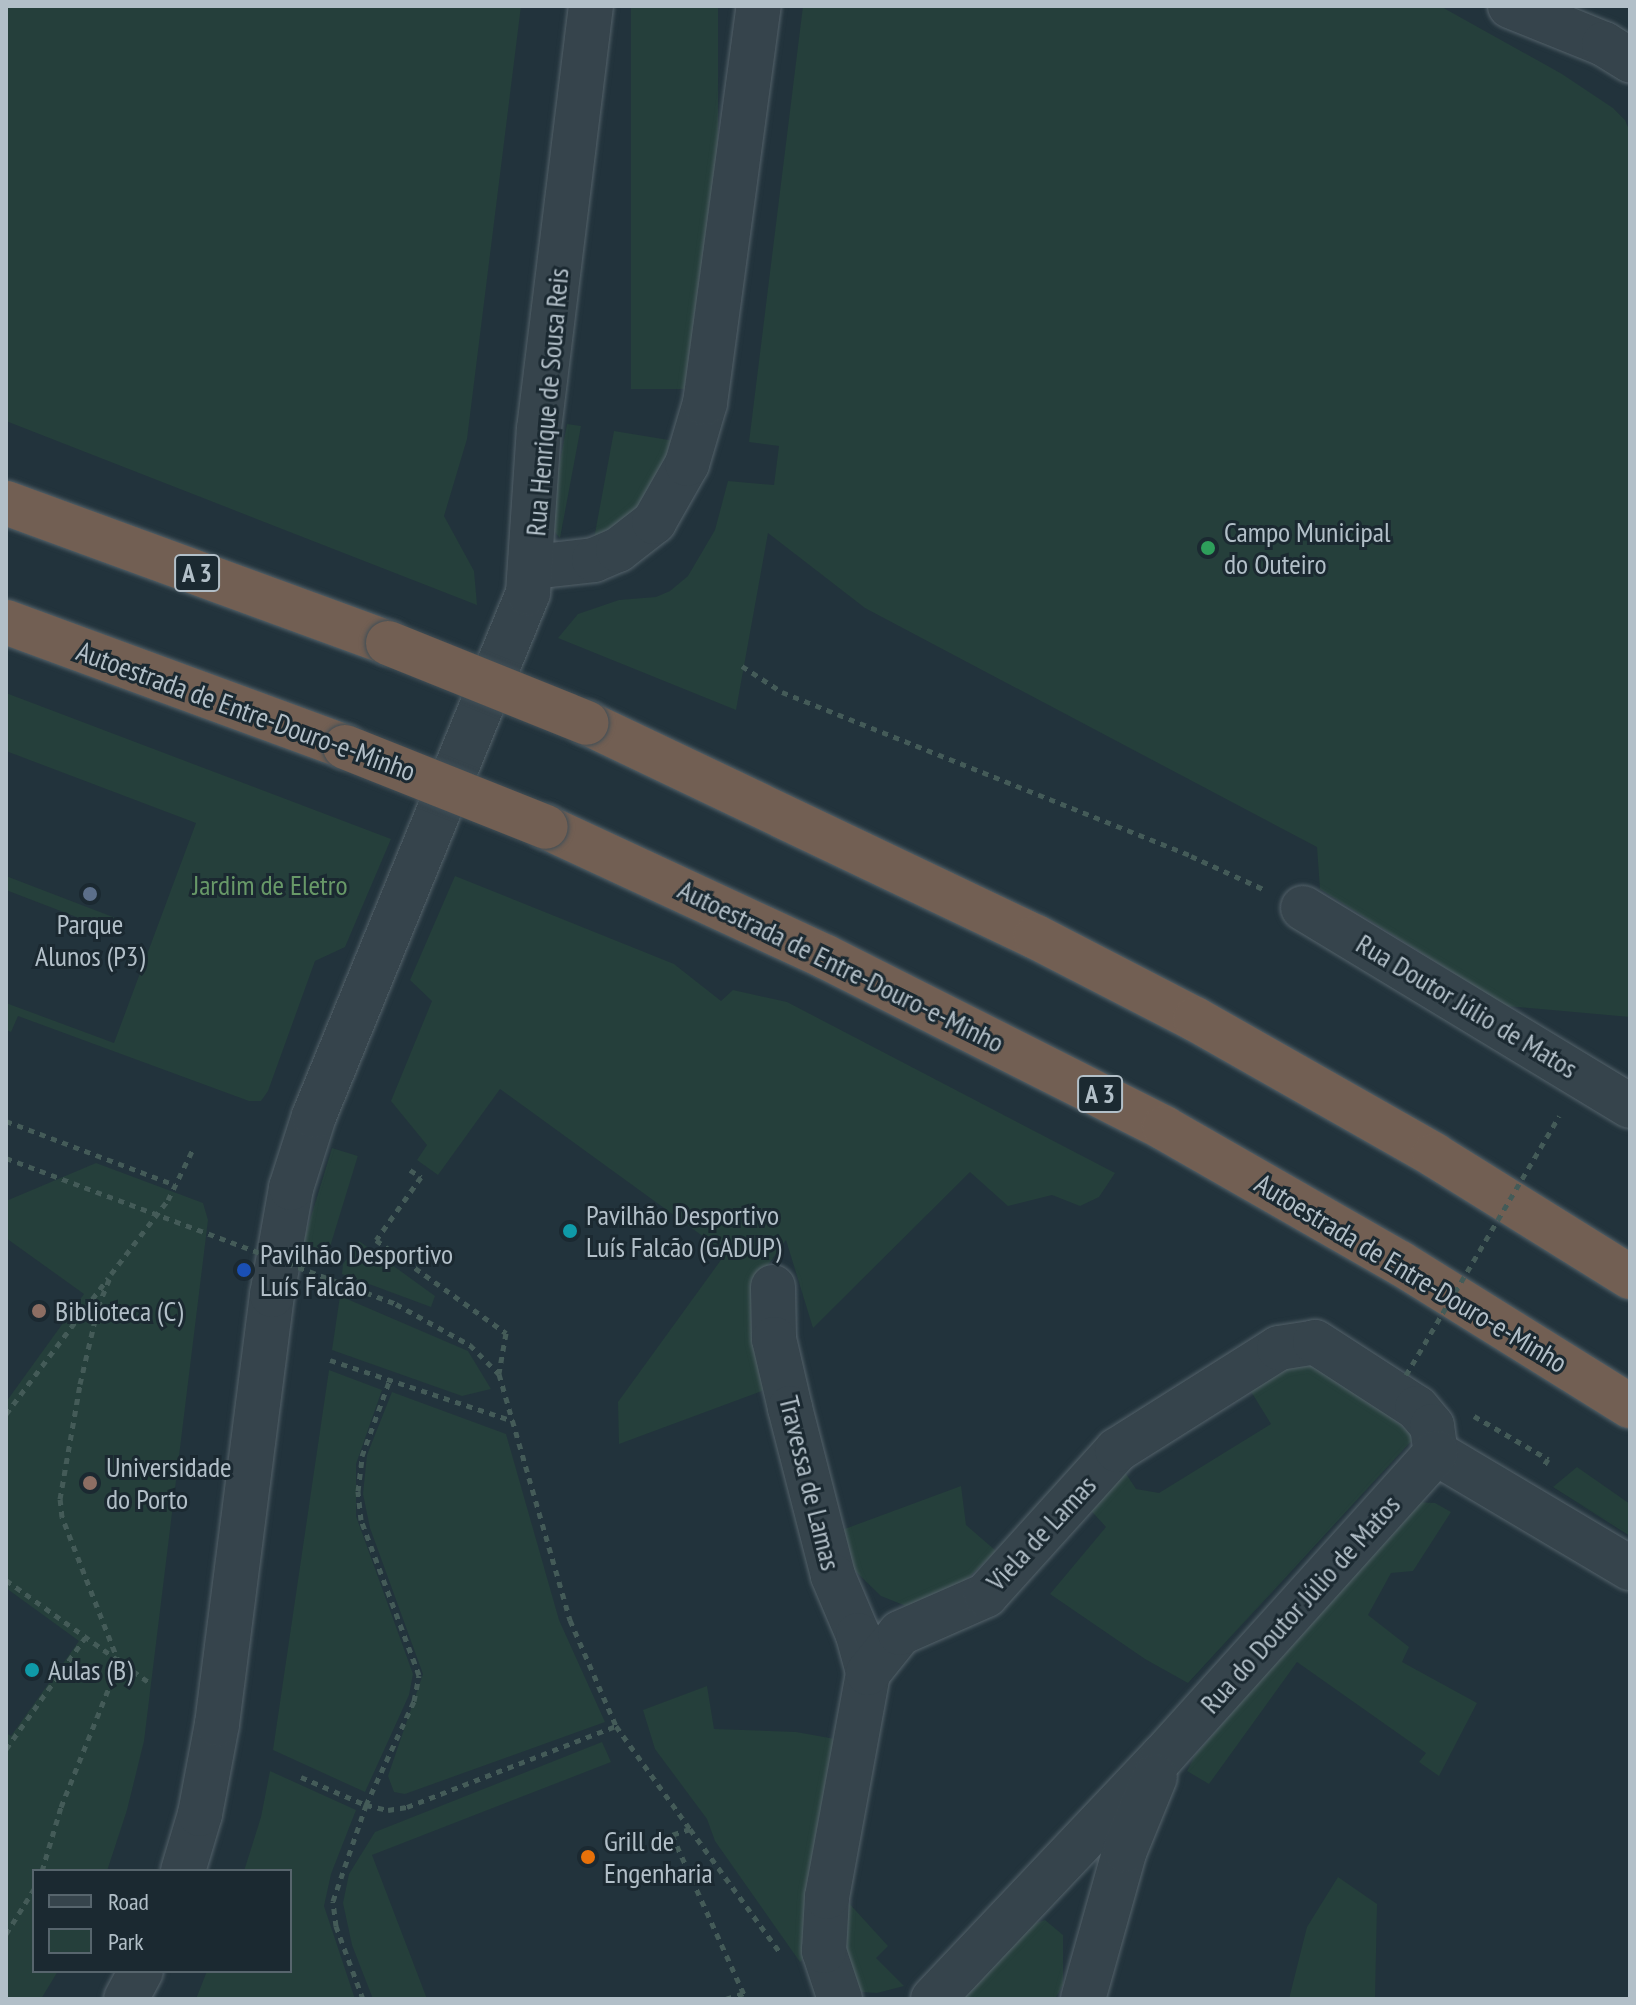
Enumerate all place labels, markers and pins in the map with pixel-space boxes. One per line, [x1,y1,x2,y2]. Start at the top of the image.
place label: Campo Municipal do Outeiro [1224,515,1390,581]
marker: Campo Municipal do Outeiro [1199,539,1217,557]
marker: Parque Alunos (P3) [81,885,99,903]
place label: Parque Alunos (P3) [35,907,145,973]
place label: Pavilhão Desportivo Luís Falcão (GADUP) [586,1198,781,1264]
marker: Pavilhão Desportivo Luís Falcão (GADUP) [561,1222,579,1240]
place label: Pavilhão Desportivo Luís Falcão [260,1237,453,1303]
marker: Pavilhão Desportivo Luís Falcão [235,1261,253,1279]
place label: Biblioteca (C) [55,1294,183,1328]
marker: Biblioteca (C) [30,1302,48,1320]
place label: Universidade do Porto [106,1450,232,1516]
marker: Universidade do Porto [81,1474,99,1492]
place label: Aulas (B) [48,1653,133,1687]
marker: Aulas (B) [23,1661,41,1679]
place label: Grill de Engenharia [604,1824,713,1890]
marker: Grill de Engenharia [579,1848,597,1866]

